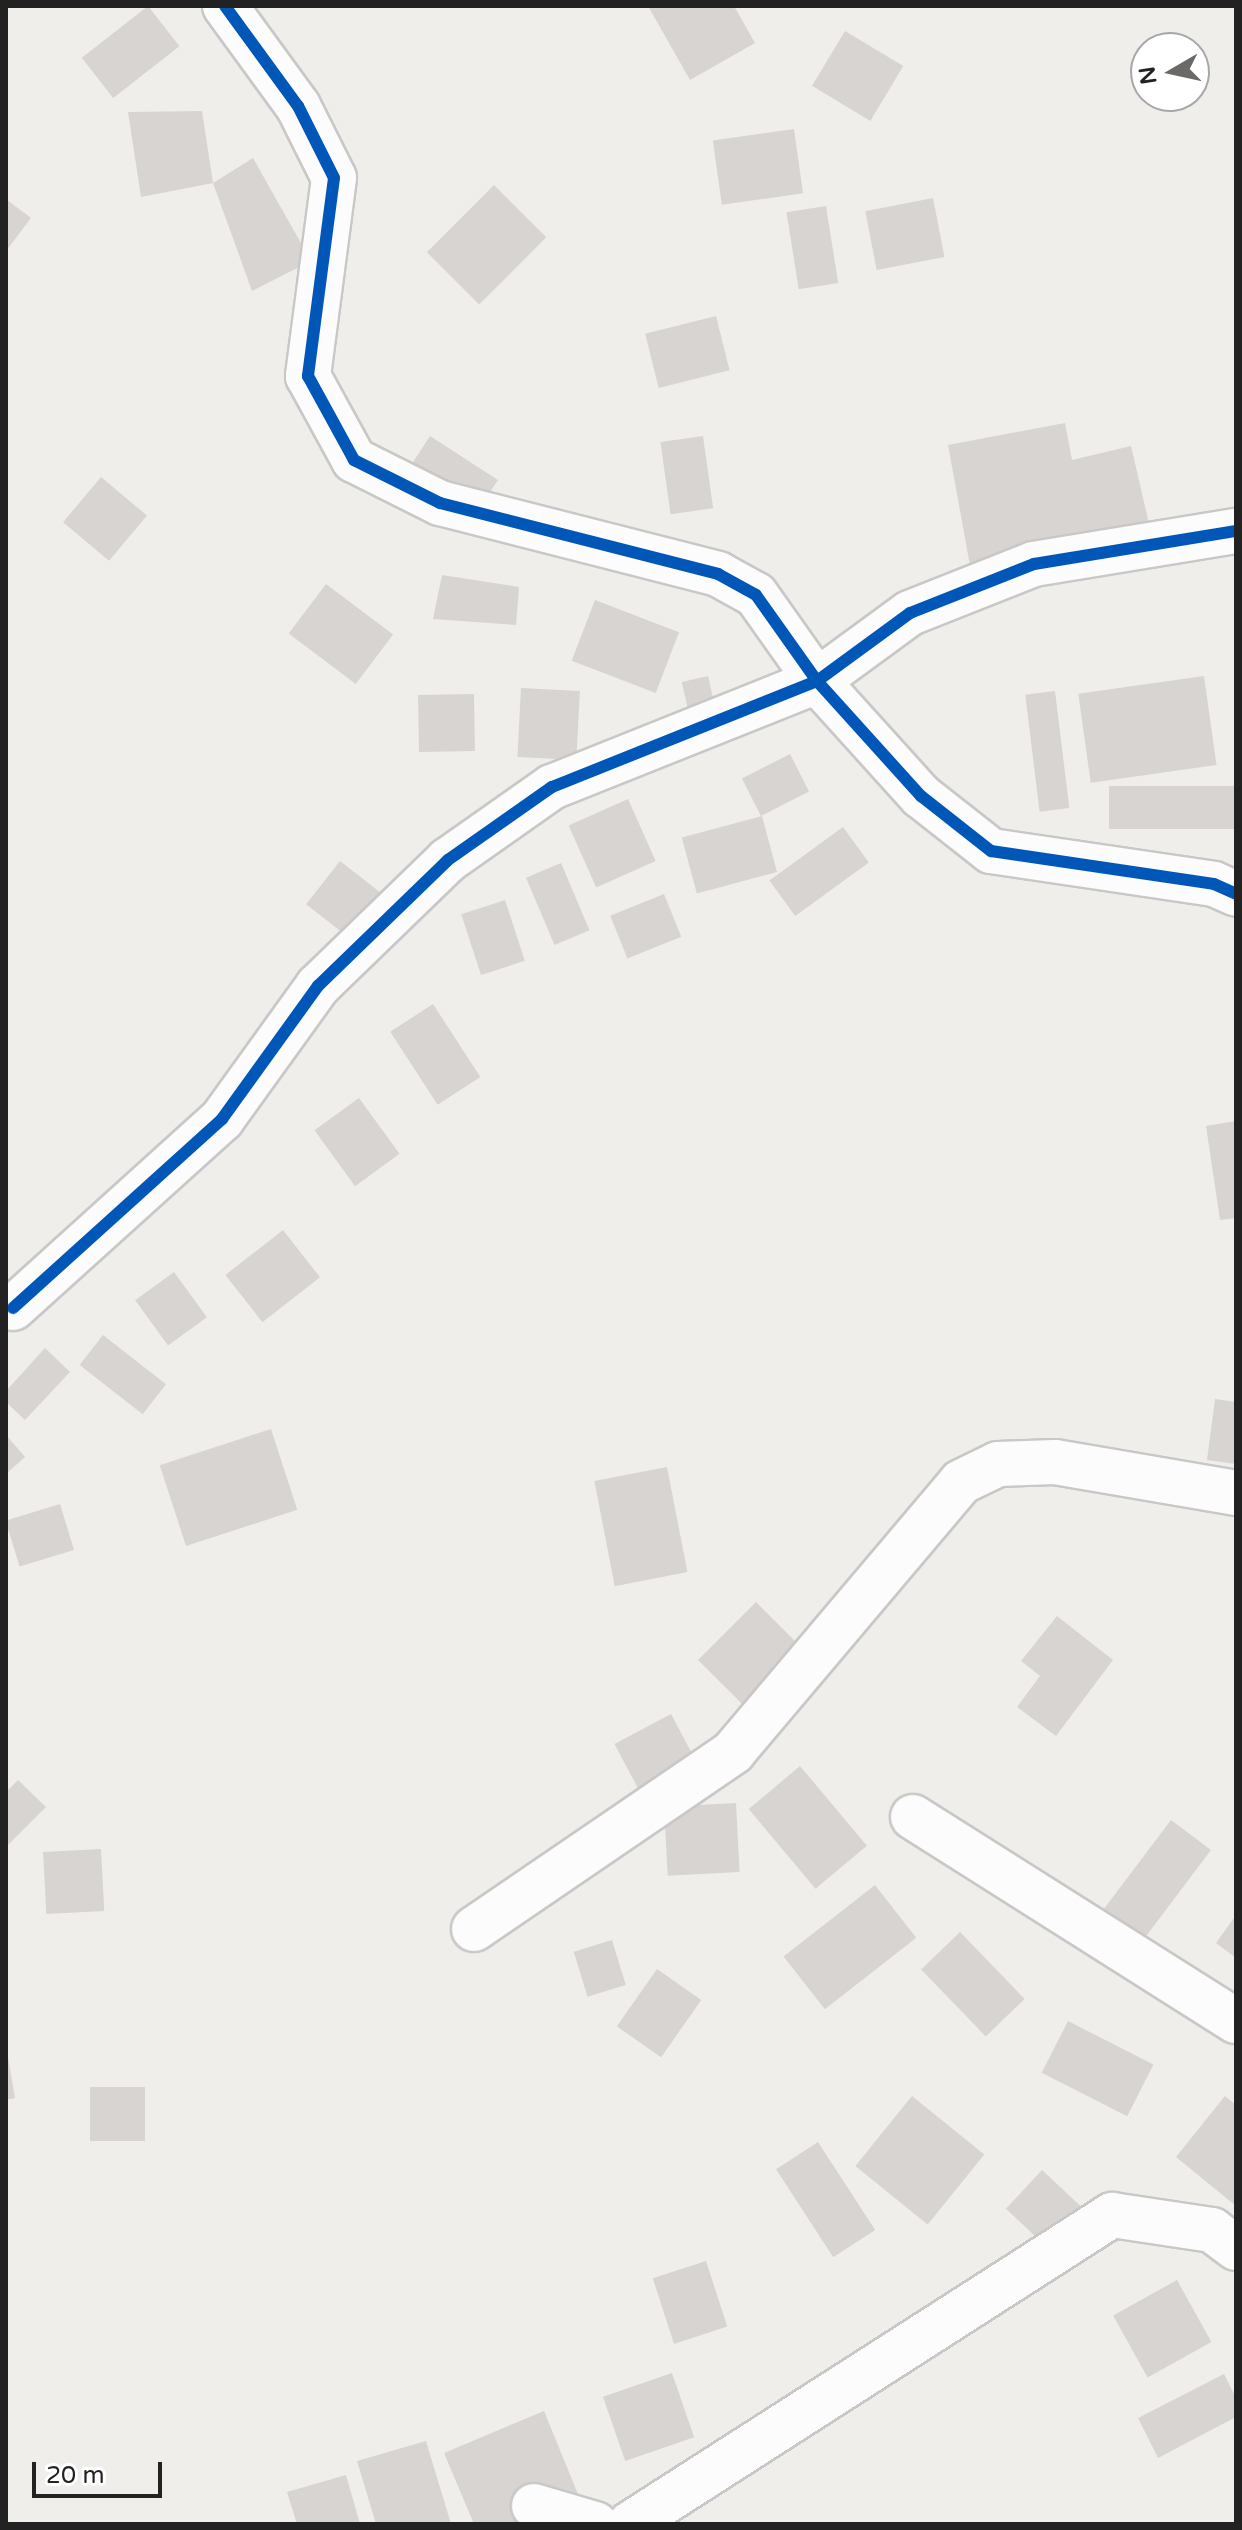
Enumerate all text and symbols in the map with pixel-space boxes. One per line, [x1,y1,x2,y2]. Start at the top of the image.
north arrow [1130,32,1210,112]
text: N [1134,65,1162,86]
scale bar [36,2446,166,2496]
text: 20 m [46,2461,104,2490]

